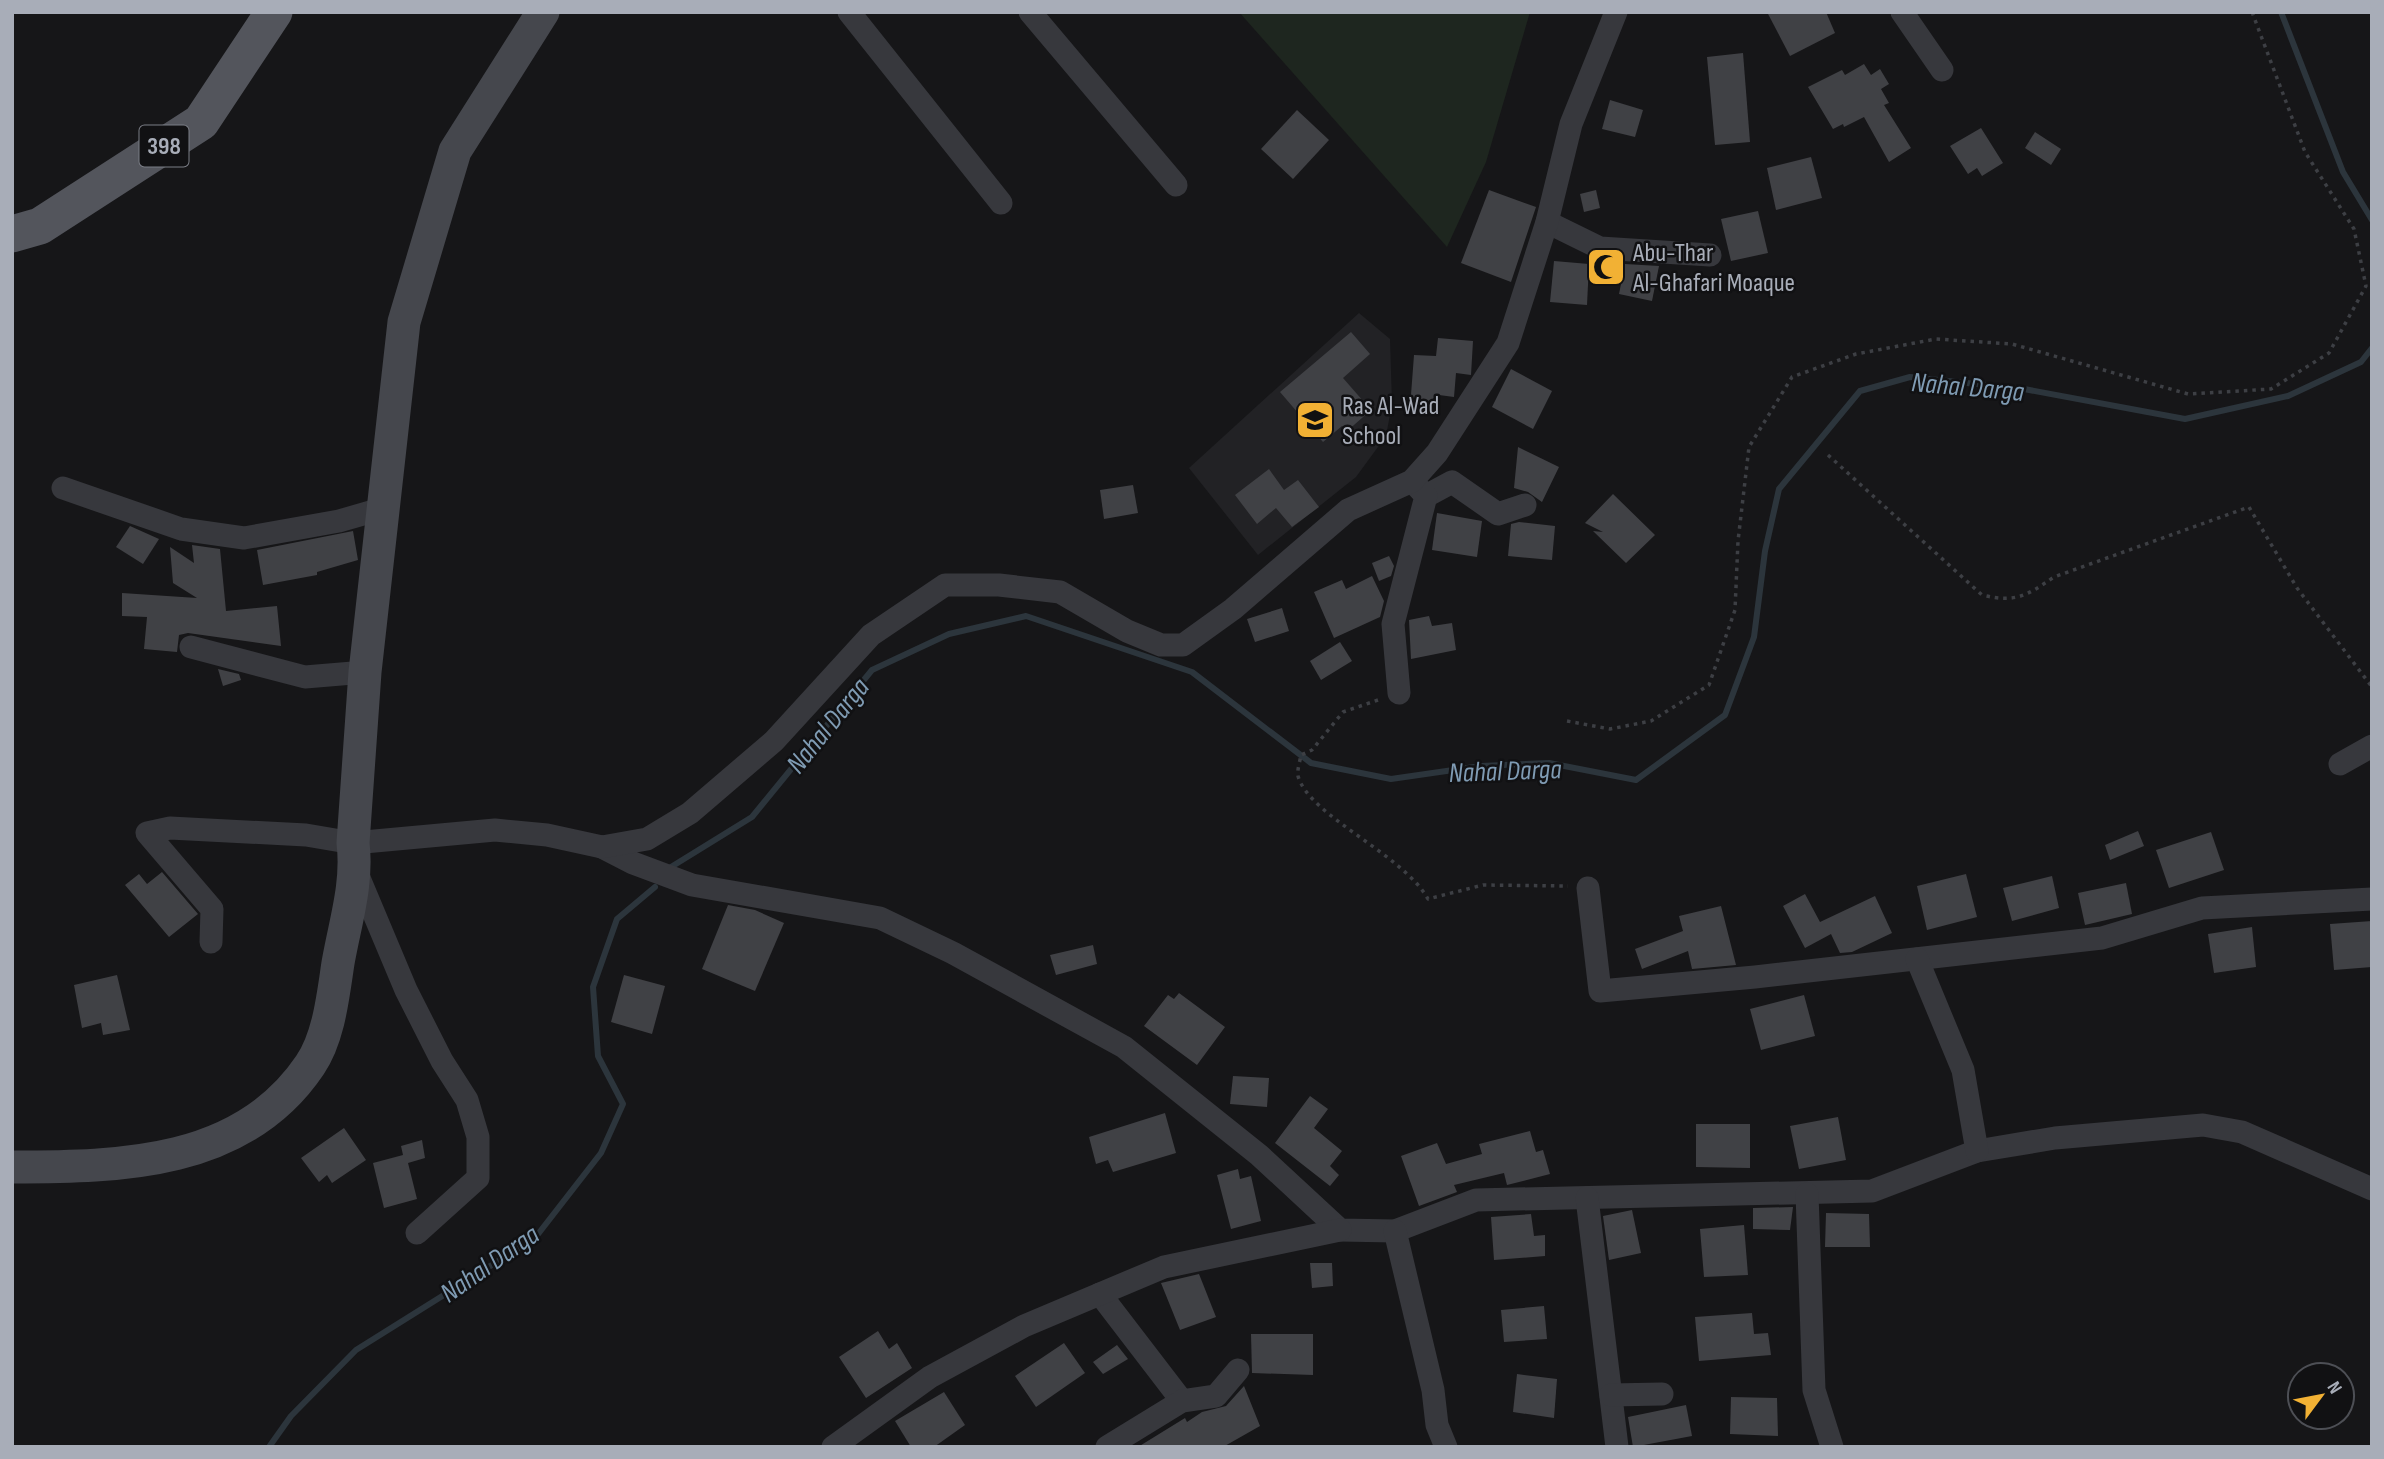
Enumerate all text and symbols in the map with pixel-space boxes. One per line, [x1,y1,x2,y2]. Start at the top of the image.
road number: 398 [140,126,188,166]
place label: Abu-Thar Al-Ghafari Moaque [1632,238,1795,299]
mosque icon: Abu-Thar Al-Ghafari Moaque [1585,246,1627,288]
water label: Nahal Darga [1910,366,2026,409]
place label: Ras Al-Wad School [1342,391,1439,452]
school or university icon: Ras Al-Wad School [1294,399,1336,441]
water label: Nahal Darga [780,671,877,780]
water label: Nahal Darga [1448,753,1563,790]
water label: Nahal Darga [434,1218,546,1310]
north arrow [2286,1361,2356,1431]
text: N [2322,1377,2347,1398]

